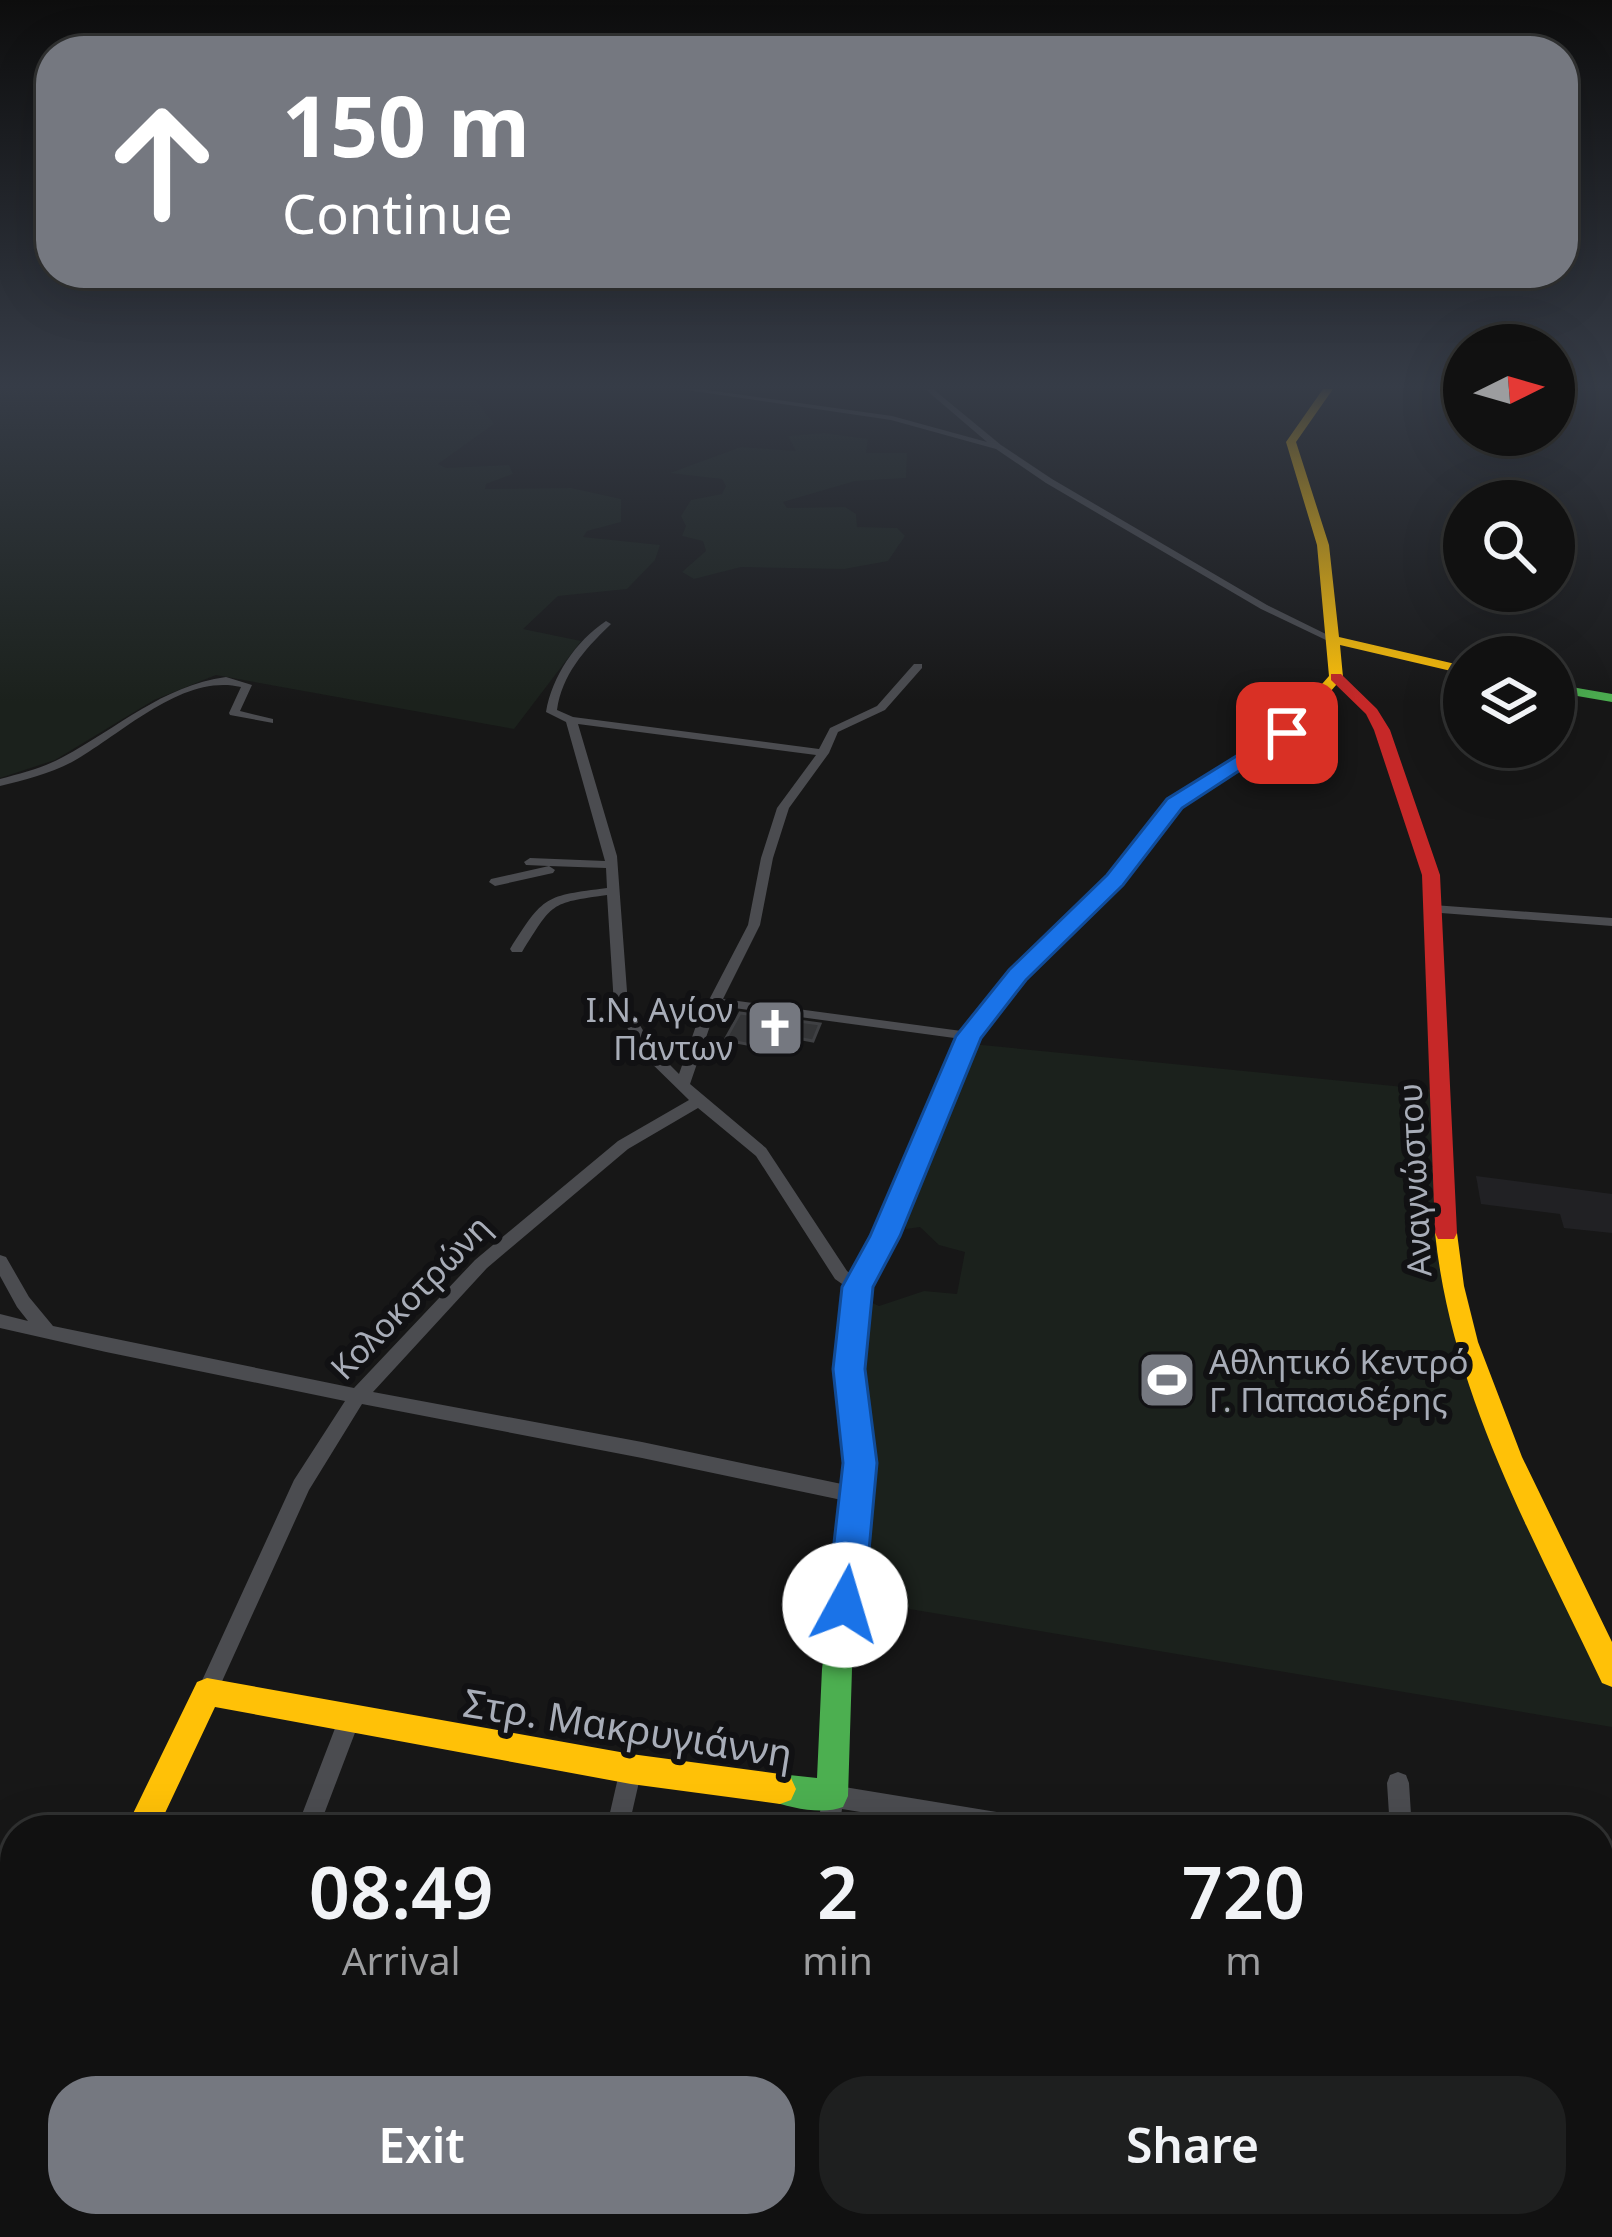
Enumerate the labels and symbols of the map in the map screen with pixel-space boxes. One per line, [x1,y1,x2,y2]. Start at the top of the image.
north arrow [1443,324,1575,456]
pin [1236,682,1338,784]
place label: Ι.Ν. Αγίον Πάντων [586,987,733,1070]
church icon: Ι.Ν. Αγίον Πάντων [744,997,806,1059]
street label: Αναγνώστου [1386,1082,1442,1278]
street label: Κολοκοτρώνη [320,1205,500,1389]
place label: Αθλητικό Κεντρό Γ. Παπασιδέρης [1209,1339,1468,1422]
sports icon: Αθλητικό Κεντρό Γ. Παπασιδέρης [1136,1349,1198,1411]
position arrow [782,1542,908,1668]
street label: Στρ. Μακρυγιάννη [460,1675,796,1779]

